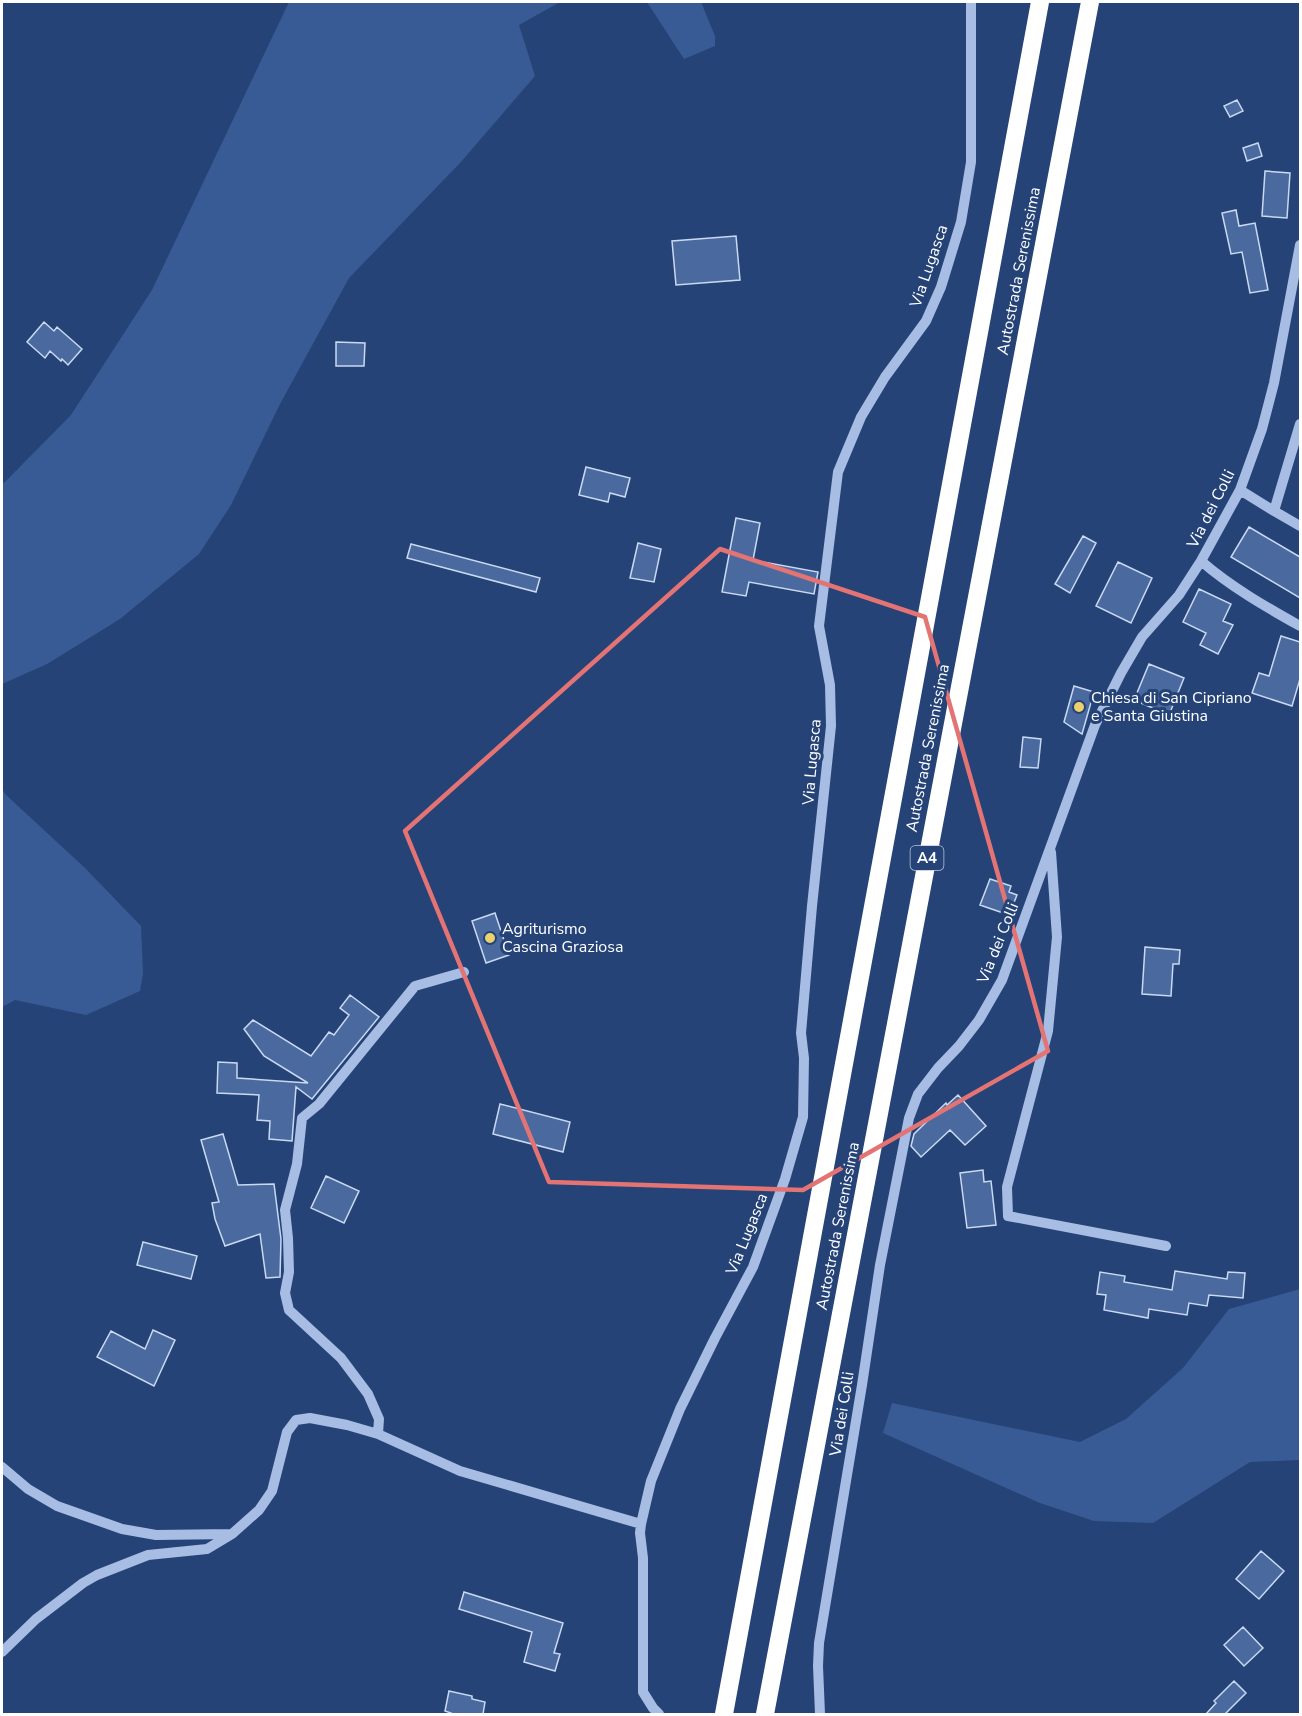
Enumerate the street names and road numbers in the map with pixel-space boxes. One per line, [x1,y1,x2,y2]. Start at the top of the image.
street label: Autostrada Serenissima [992,185,1046,357]
street label: Via Lugasca [904,222,953,311]
street label: Via dei Colli [1181,466,1240,553]
street label: Autostrada Serenissima [901,662,955,834]
street label: Via Lugasca [797,718,827,807]
road number: A4 [910,846,944,870]
street label: Via dei Colli [971,899,1024,988]
street label: Autostrada Serenissima [811,1140,865,1312]
street label: Via Lugasca [720,1190,773,1279]
street label: Via dei Colli [824,1370,860,1459]

